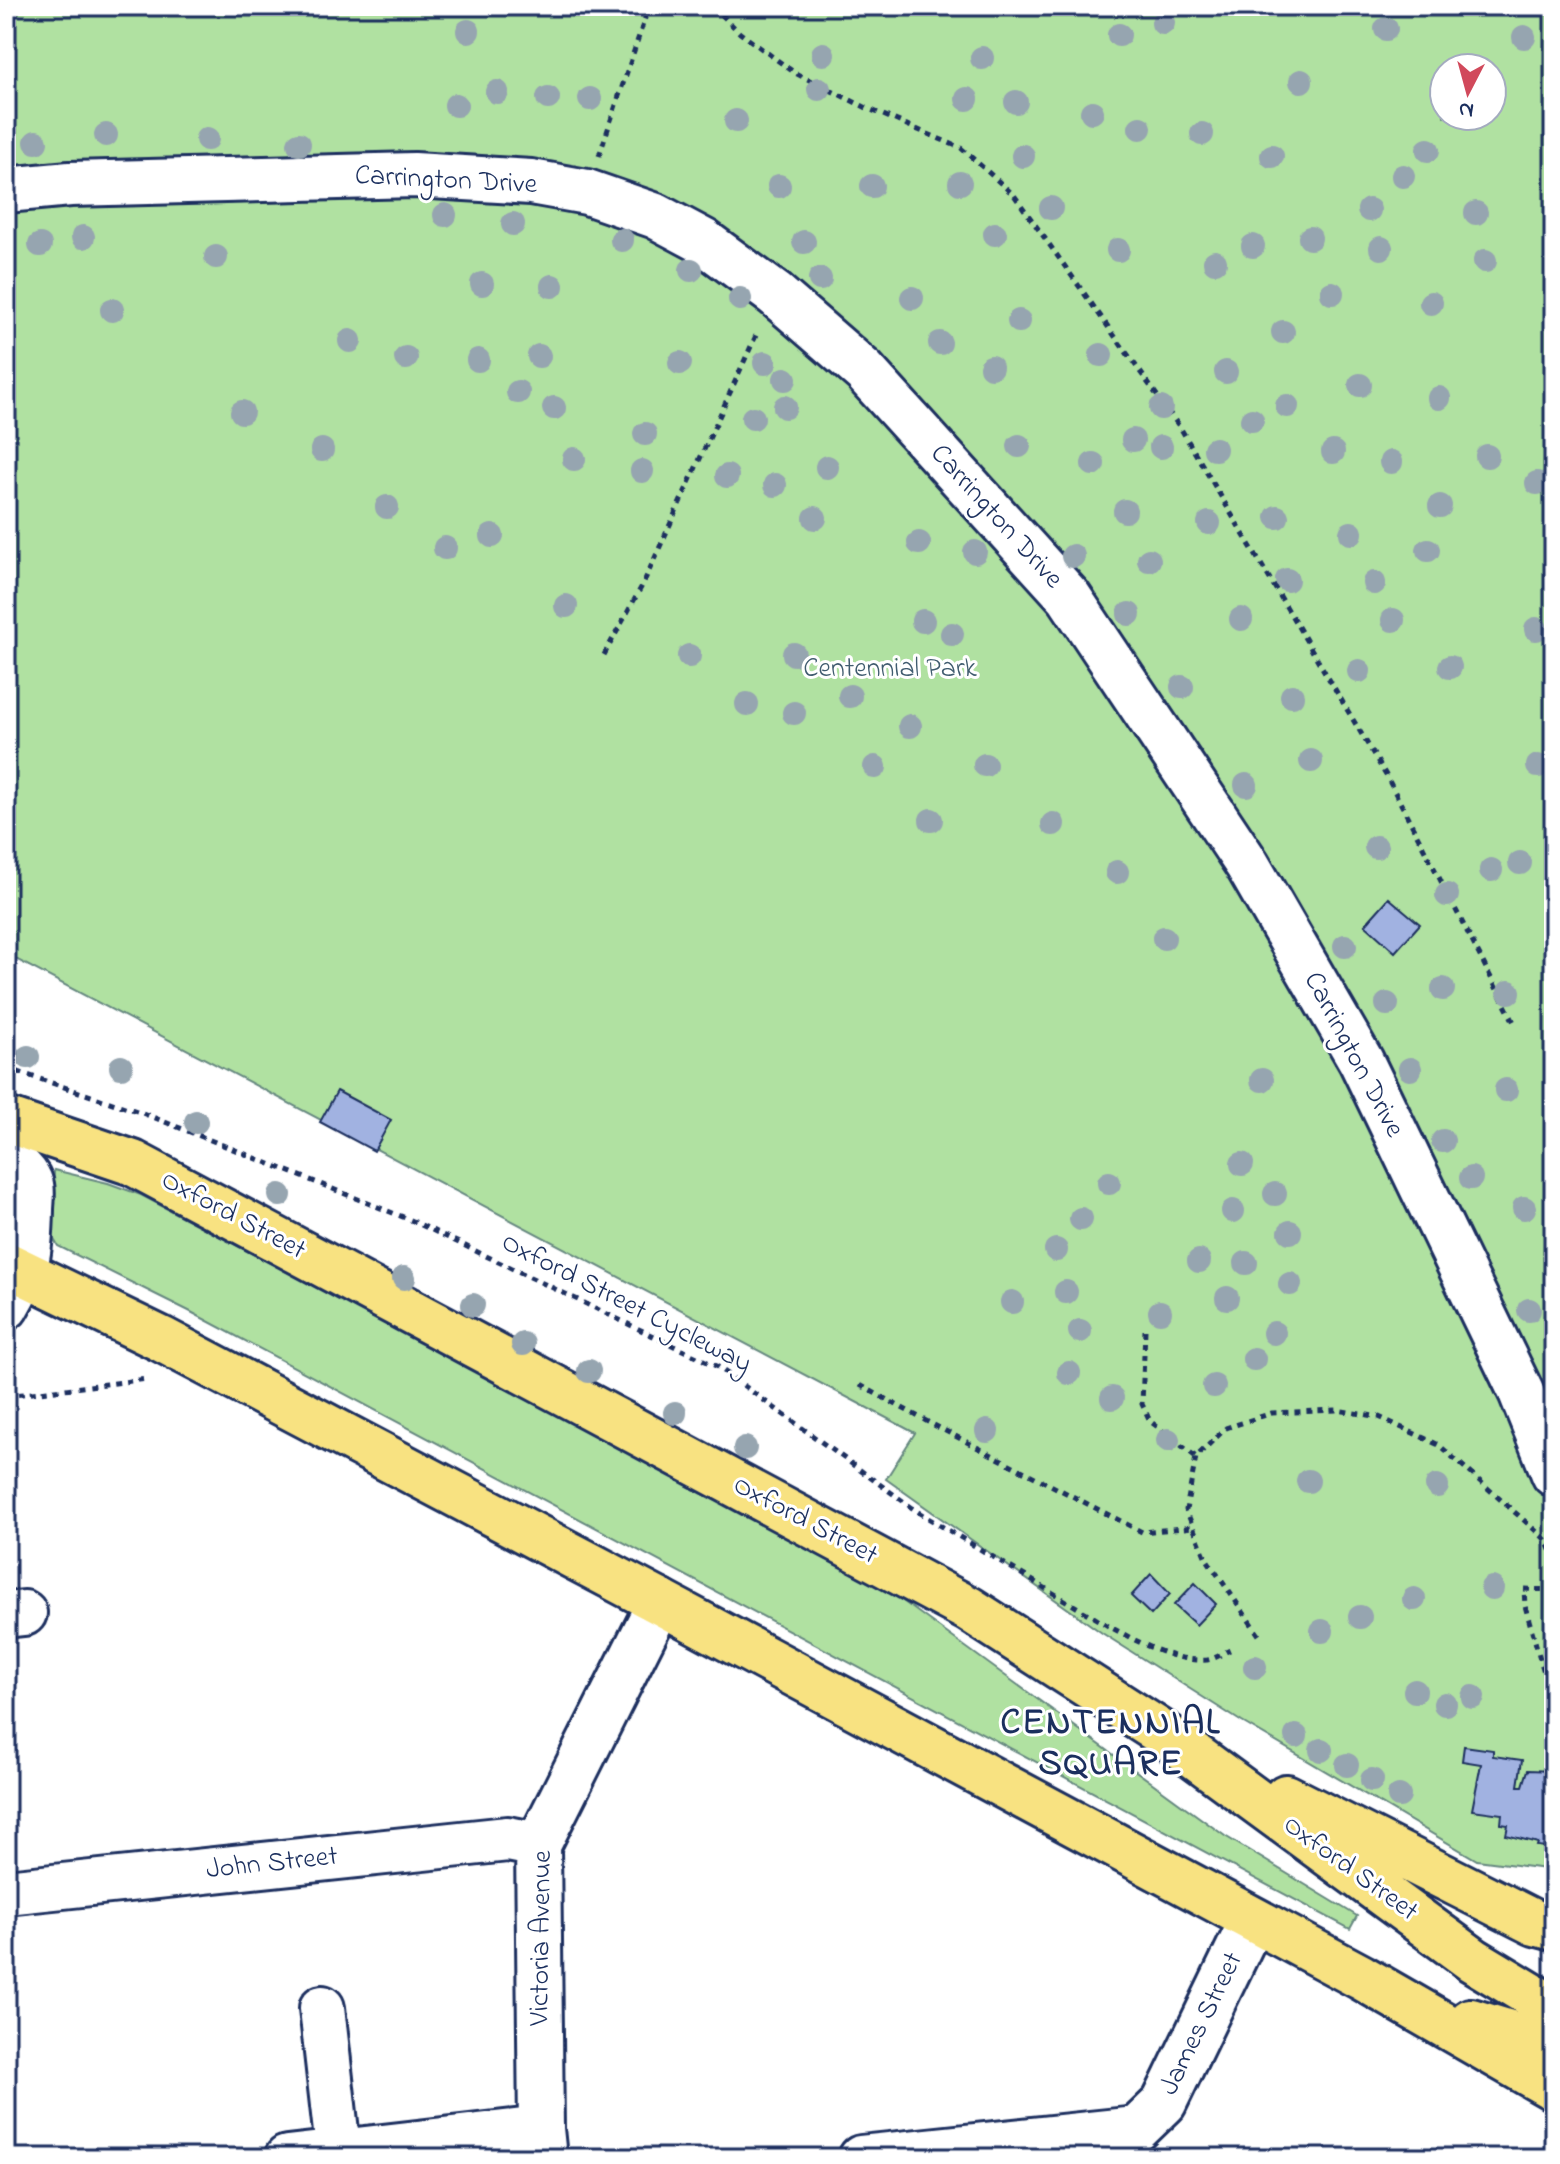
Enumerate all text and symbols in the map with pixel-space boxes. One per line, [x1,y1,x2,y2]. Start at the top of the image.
north arrow [1428,52,1508,132]
text: N [1457,92,1475,126]
street label: Carrington Drive [354,156,539,206]
street label: Carrington Drive [920,435,1073,599]
park label: Centennial Park [803,649,978,690]
street label: Carrington Drive [1292,965,1414,1146]
street label: Oxford Street [153,1161,313,1271]
street label: Oxford Street Cycleway [494,1223,758,1385]
street label: Oxford Street [725,1466,885,1576]
district label: CENTENNIAL SQUARE [1001,1698,1221,1792]
street label: Oxford Street [1274,1806,1426,1932]
street label: John Street [204,1837,340,1891]
street label: Victoria Avenue [520,1849,564,2027]
street label: James Street [1150,1945,1254,2103]

